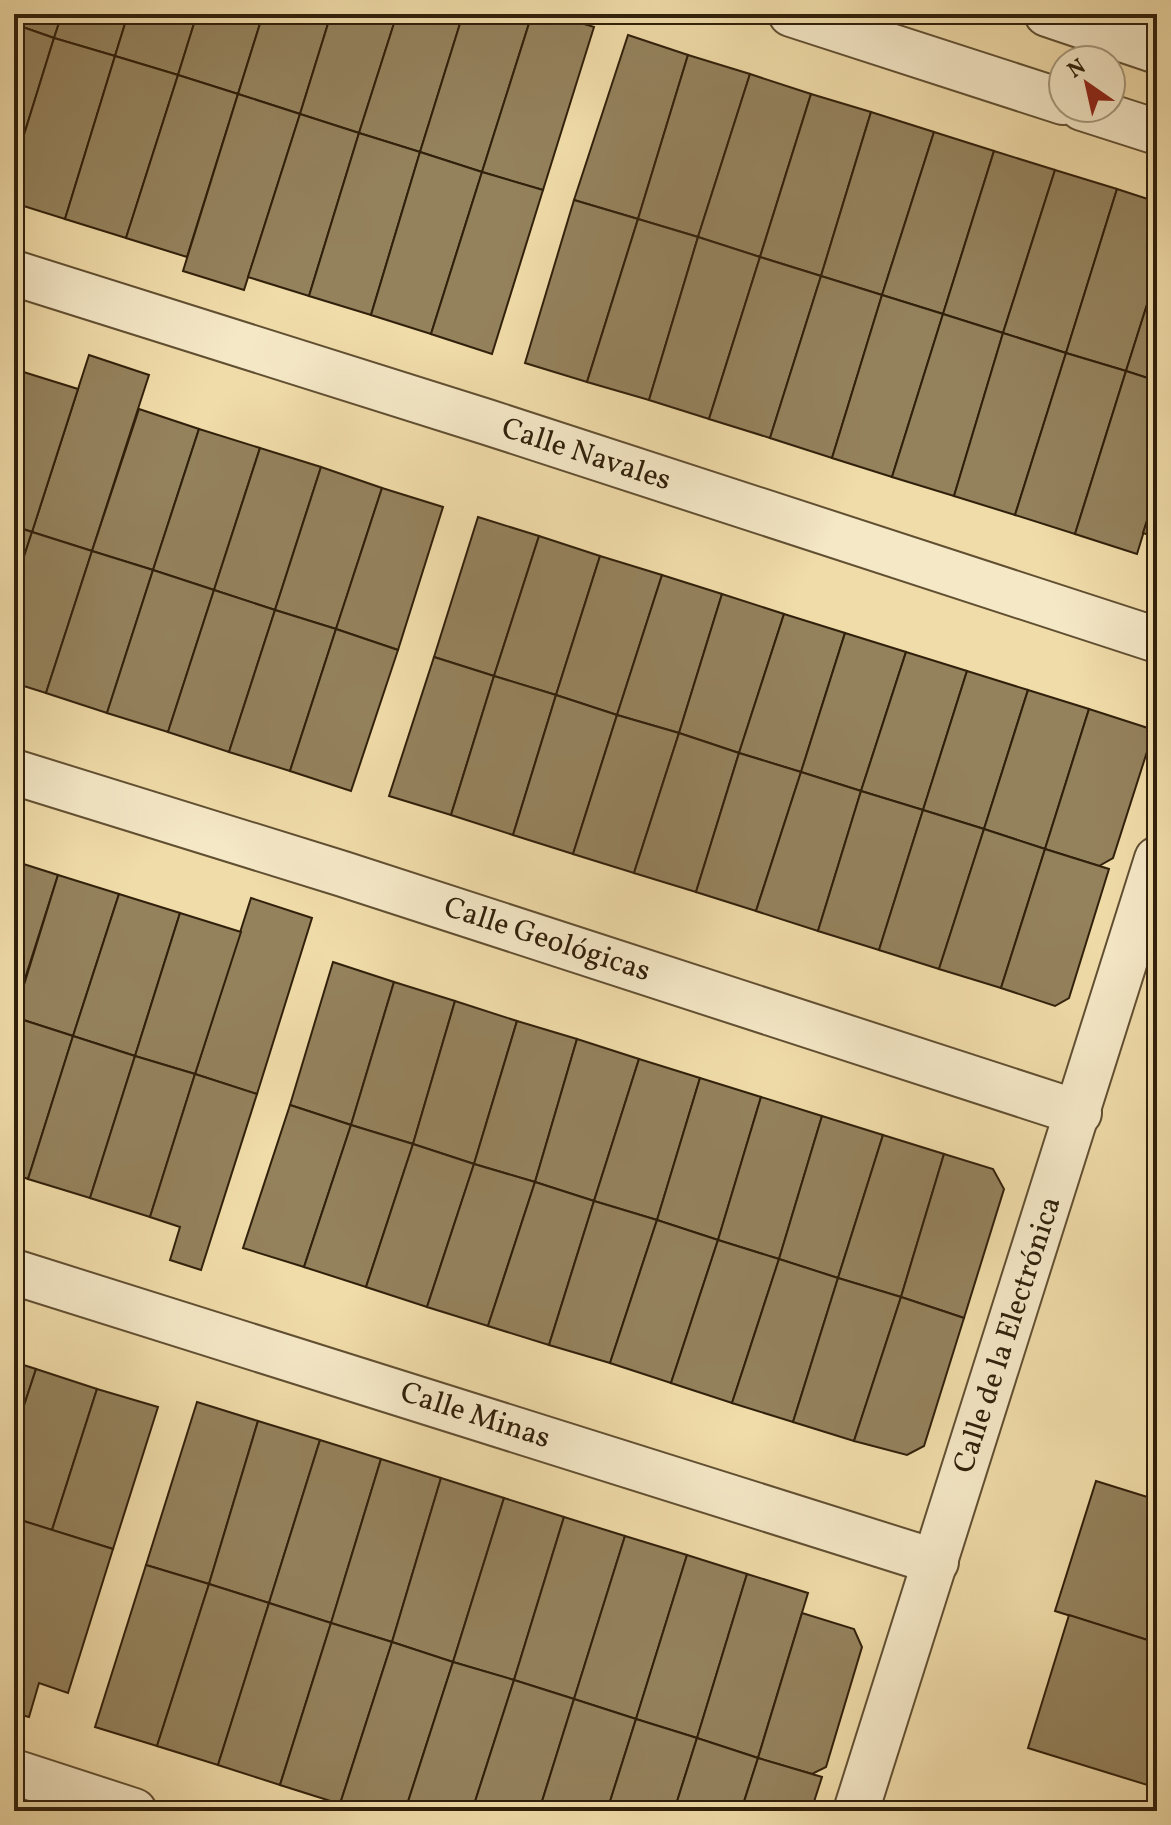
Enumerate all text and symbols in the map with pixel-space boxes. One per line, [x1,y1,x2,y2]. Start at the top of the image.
north arrow [1047,44,1127,124]
text: N [1062,52,1093,87]
street label: Calle Navales [496,408,676,502]
street label: Calle Geológicas [438,887,656,993]
street label: Calle de la Electrónica [943,1191,1073,1479]
street label: Calle Minas [395,1372,555,1460]

